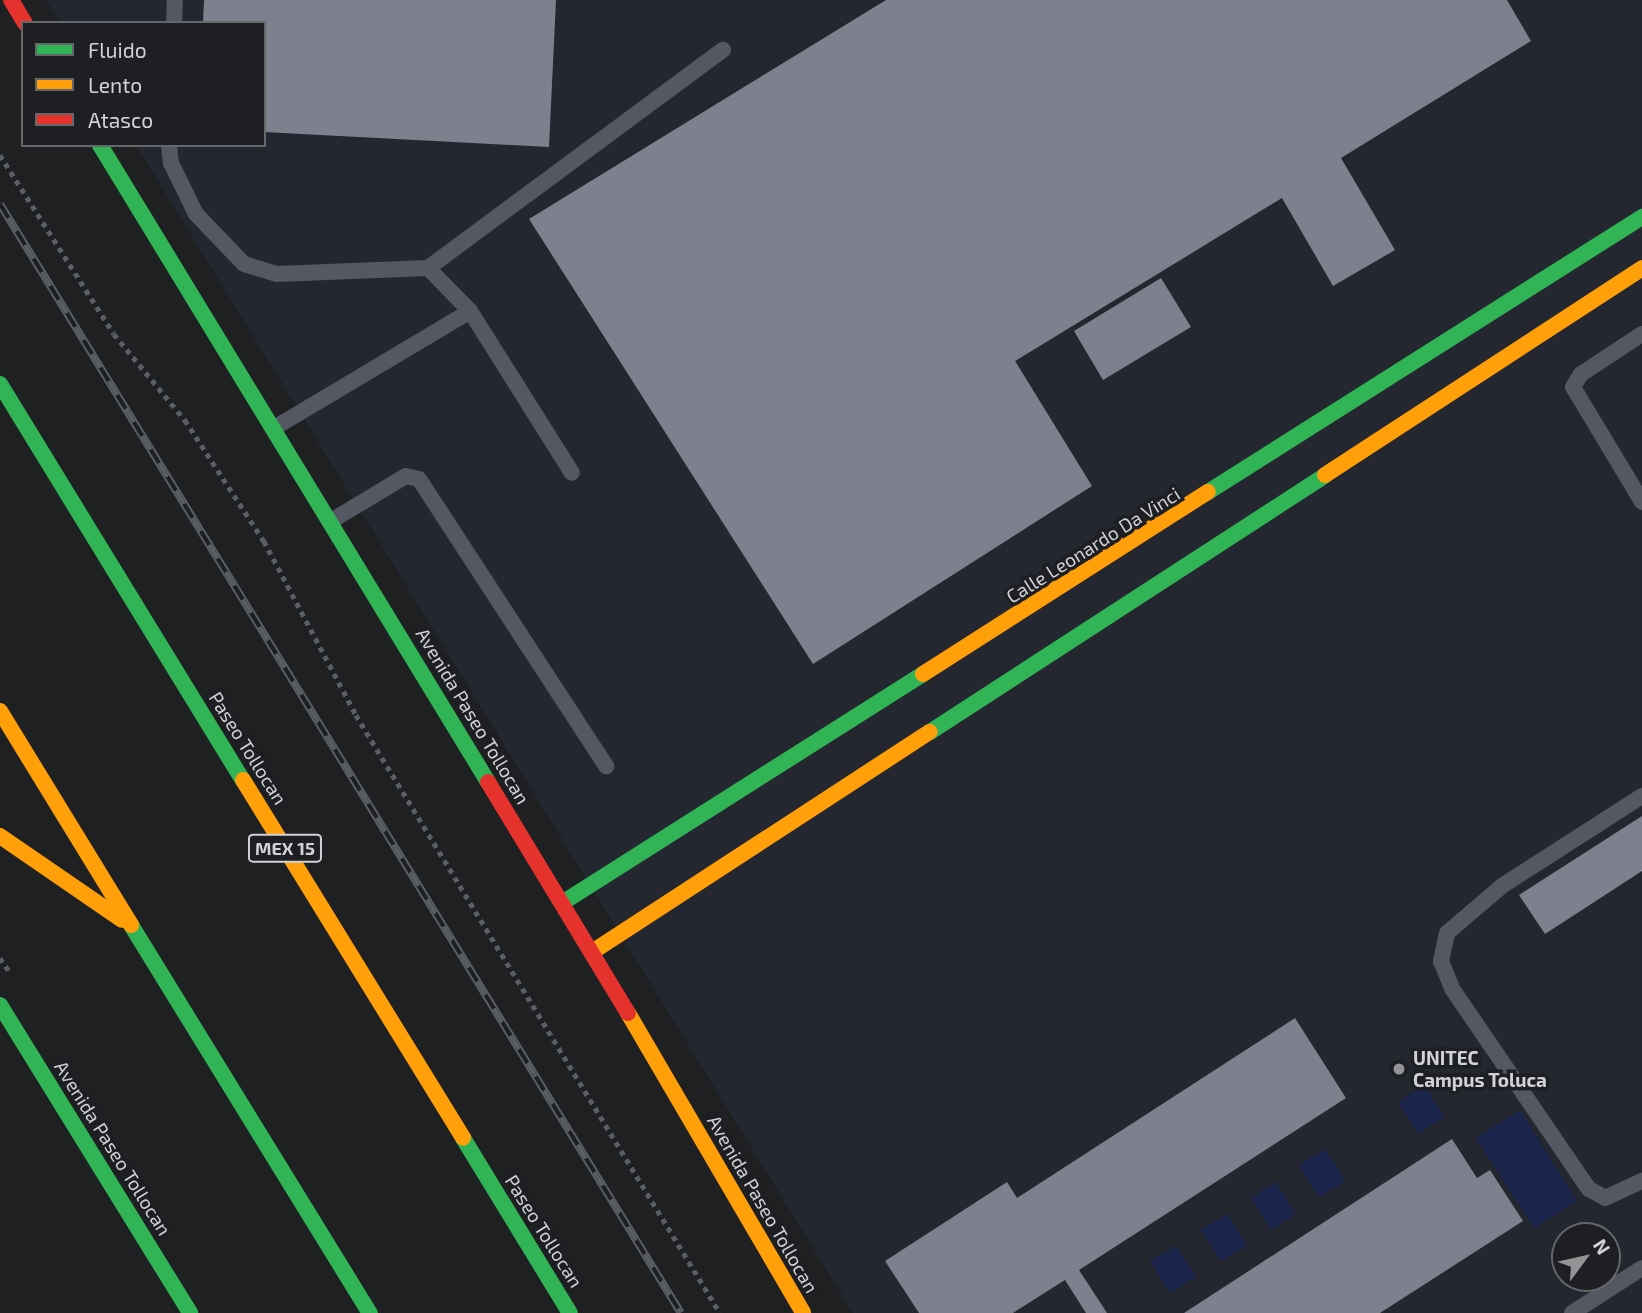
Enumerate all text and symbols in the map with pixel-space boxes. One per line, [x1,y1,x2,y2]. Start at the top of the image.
legend [21,21,266,147]
text: Fluido [88,37,147,62]
text: Lento [88,72,142,97]
text: Atasco [88,107,153,132]
street label: Calle Leonardo Da Vinci [1002,482,1184,608]
street label: Avenida Paseo Tollocan [411,624,535,808]
street label: Paseo Tollocan [204,687,292,809]
road number: MEX 15 [246,834,324,862]
place label: UNITEC Campus Toluca [1413,1047,1547,1091]
street label: Avenida Paseo Tollocan [50,1056,176,1240]
marker: UNITEC Campus Toluca [1391,1061,1407,1077]
street label: Avenida Paseo Tollocan [703,1111,823,1297]
street label: Paseo Tollocan [500,1170,588,1292]
north arrow [1551,1222,1621,1292]
text: N [1589,1234,1616,1258]

